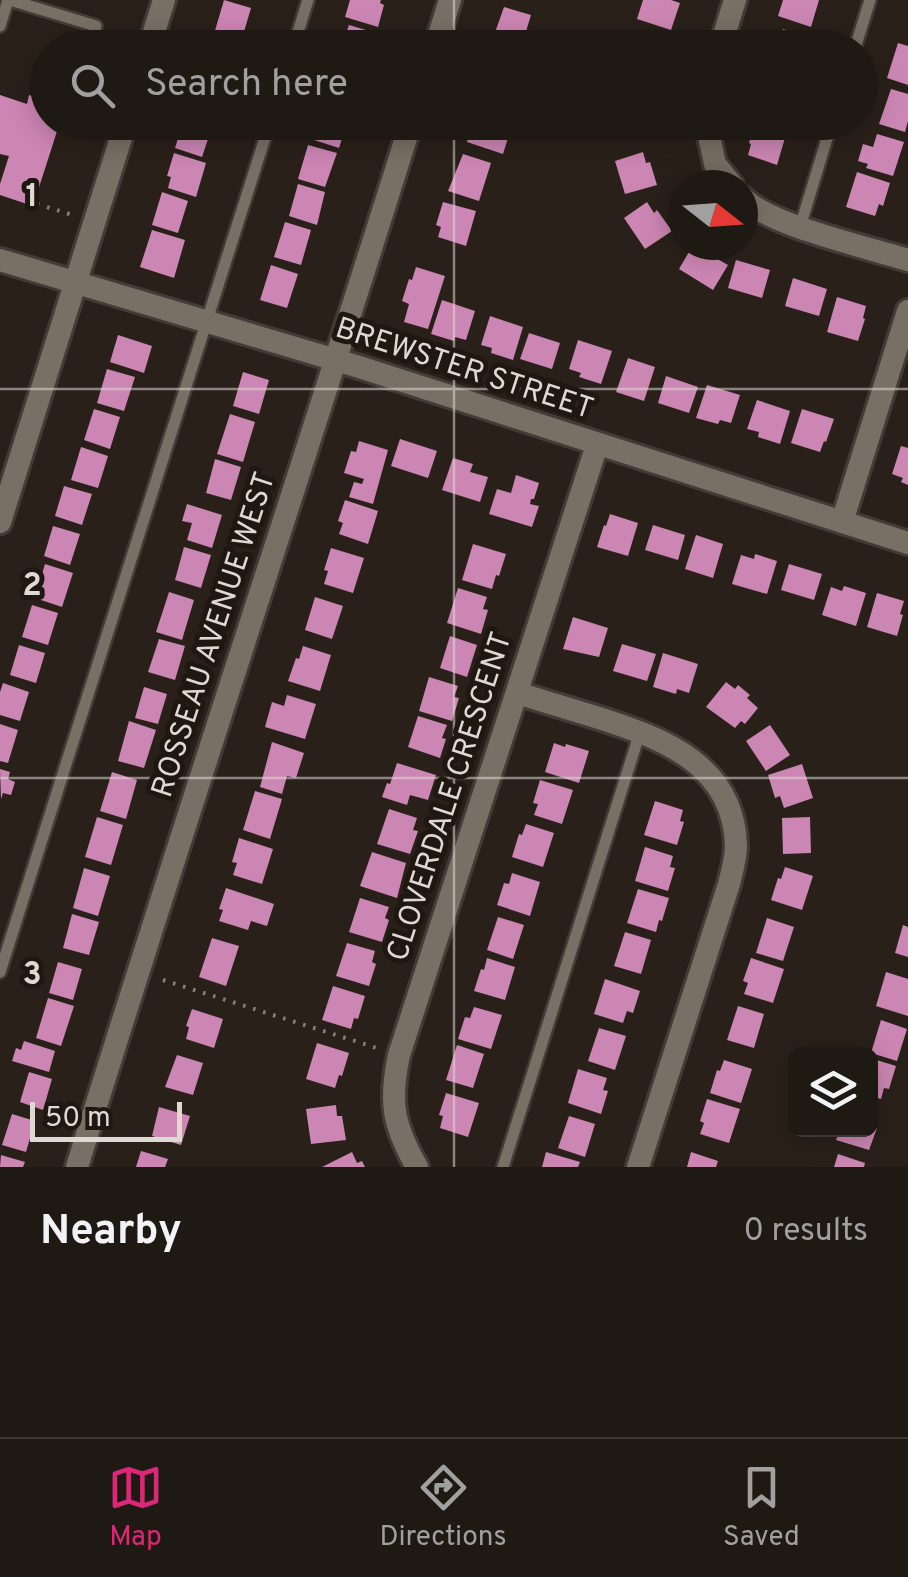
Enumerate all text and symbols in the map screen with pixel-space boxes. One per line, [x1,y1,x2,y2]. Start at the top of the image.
search box [30,30,878,140]
icon: search [65,58,120,113]
text: Search here [145,61,348,110]
north arrow [668,170,758,260]
text: 1 [26,178,38,218]
street label: BREWSTER STREET [330,311,598,429]
street label: ROSSEAU AVENUE WEST [145,468,285,802]
text: 2 [22,567,42,607]
street label: CLOVERDALE CRESCENT [380,628,522,966]
text: 3 [22,956,42,996]
map controls [788,1047,878,1137]
button: layers [788,1047,878,1137]
scale bar [30,1097,182,1142]
text: 50 m [45,1101,111,1137]
text: Nearby [40,1206,182,1259]
text: 0 results [743,1212,868,1252]
tab: Map [108,1460,163,1556]
tab: Directions [379,1460,507,1556]
tab: Saved [723,1460,800,1556]

